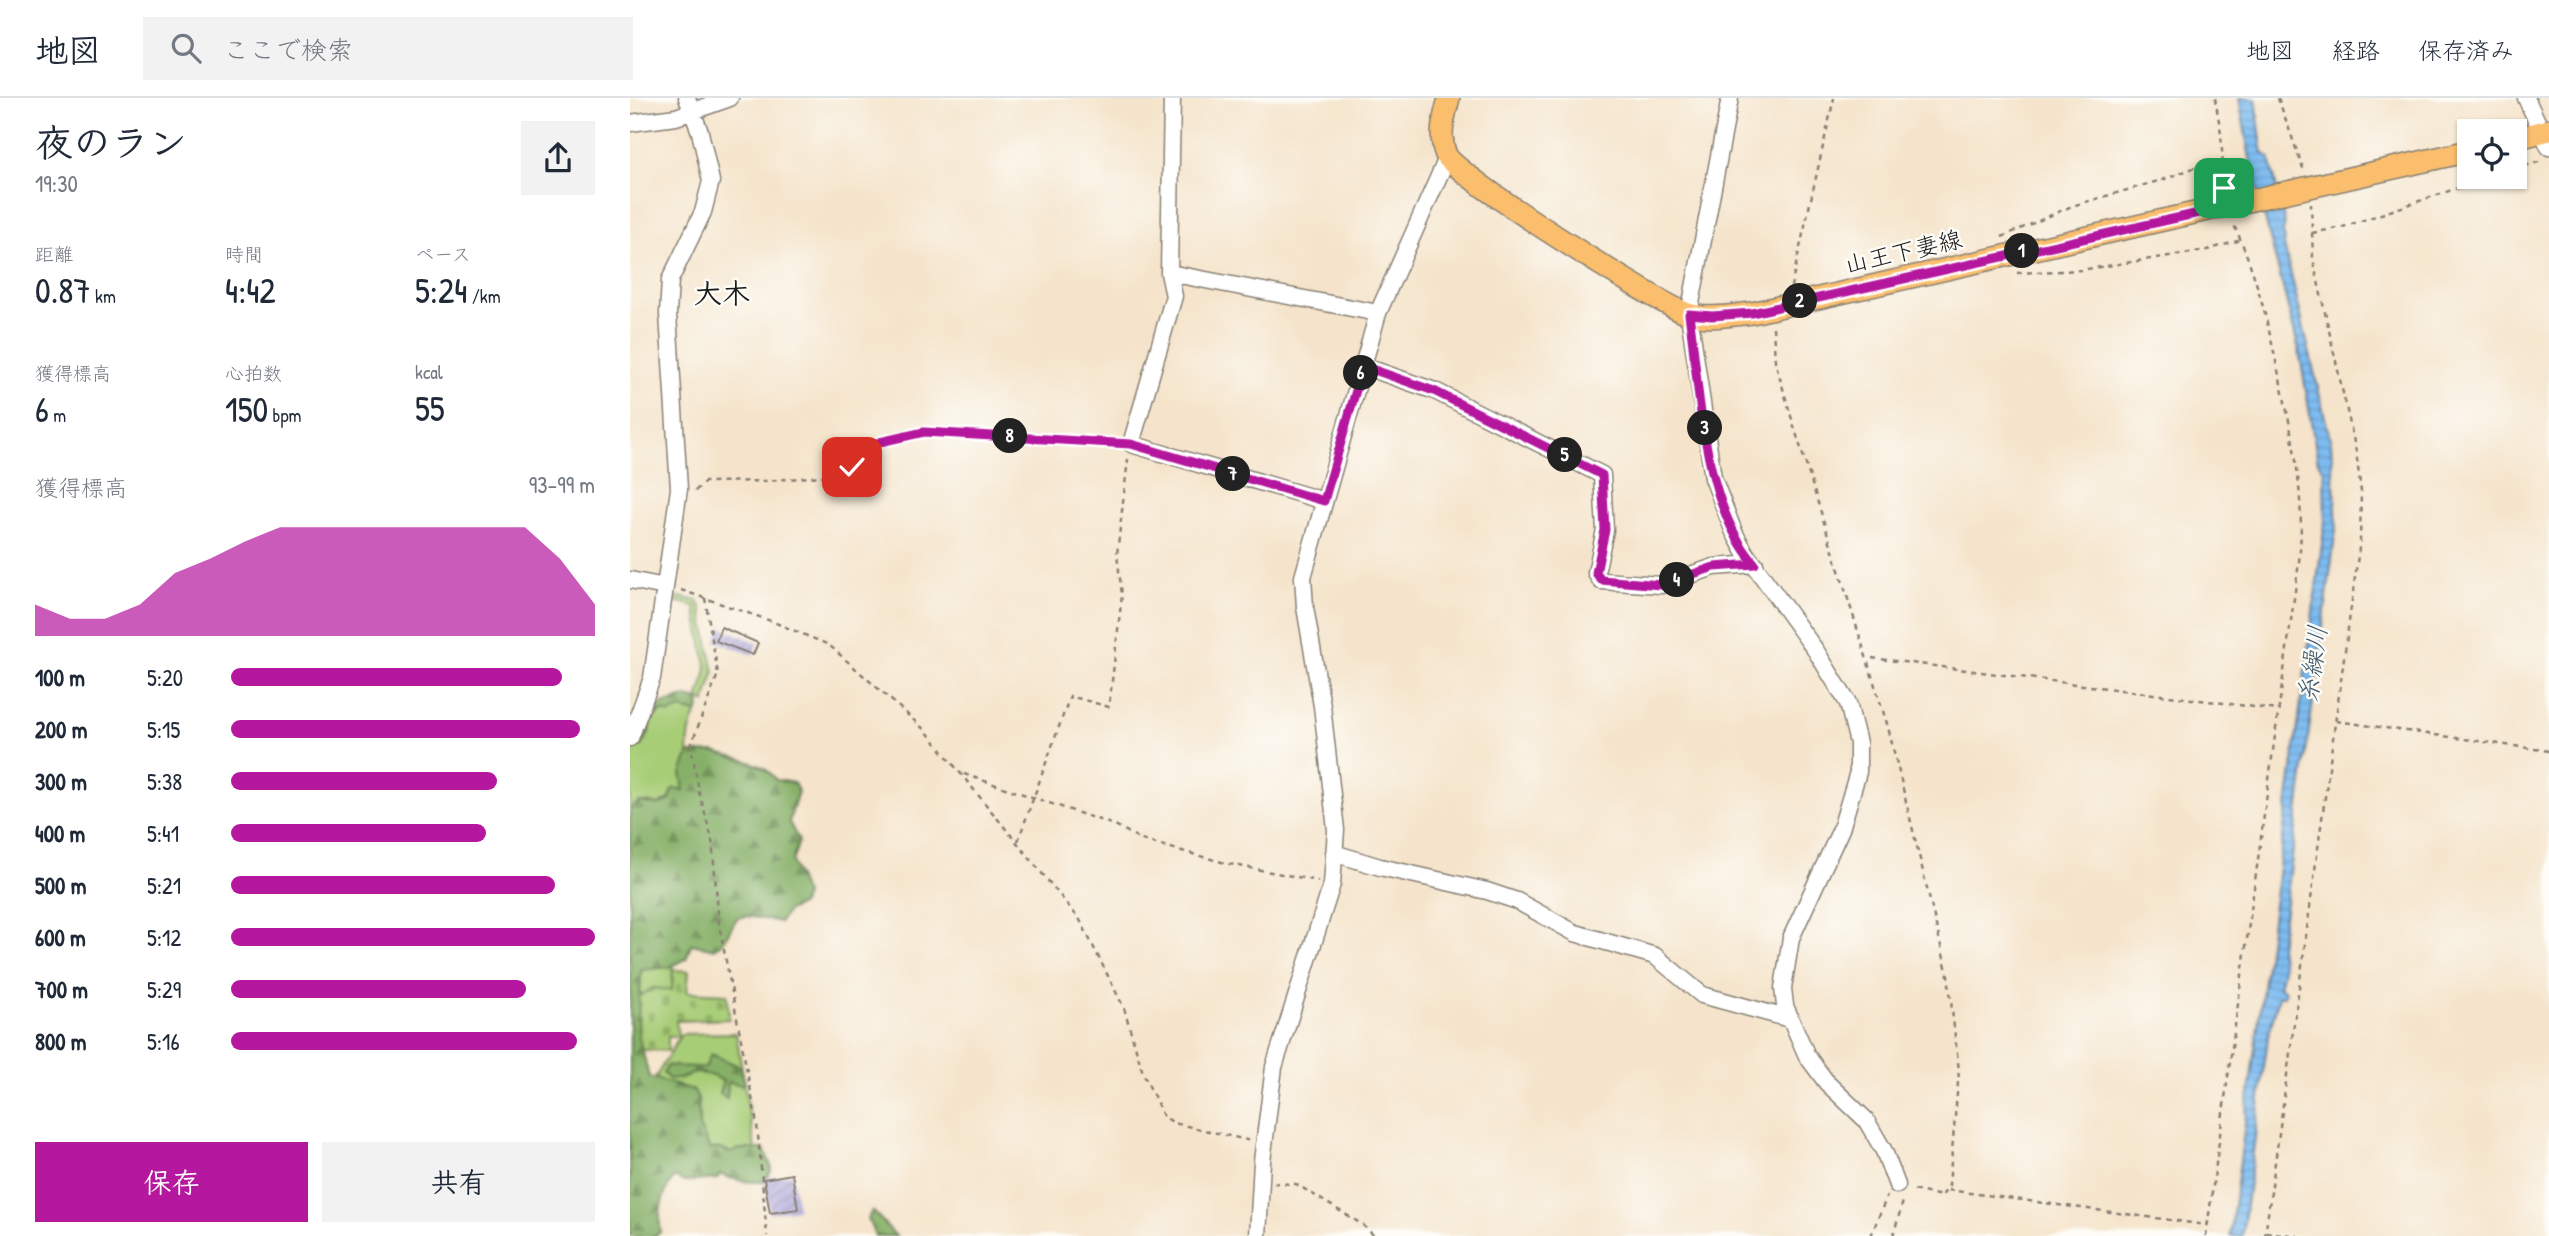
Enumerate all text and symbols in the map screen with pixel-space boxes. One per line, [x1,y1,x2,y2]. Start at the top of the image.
search box [143,17,633,80]
text: 地図 [35,28,101,72]
icon: search [167,29,205,67]
text: ここで検索 [223,32,353,67]
text: 地図 [2246,34,2294,66]
text: 経路 [2332,34,2380,66]
text: 保存済み [2418,34,2514,66]
text: 夜のラン [35,116,187,168]
map controls [2457,119,2527,189]
button: locate [2457,119,2527,189]
button: share [521,121,595,195]
pin [2194,158,2254,218]
text: 19:30 [35,168,78,199]
icon: arrive [2205,169,2243,207]
street label: 山王下妻線 [1841,222,1965,280]
pin: 1 [2004,234,2040,268]
text: 1 [2018,237,2025,263]
text: 距離 [35,241,73,267]
text: 時間 [225,241,263,267]
text: ペース [415,241,471,267]
text: 0.87 [35,267,91,314]
text: 4:42 [225,267,276,314]
text: 5:24 [415,267,467,314]
district label: 大木 [694,274,750,312]
text: km [91,283,116,309]
text: /km [467,283,501,309]
pin: 2 [1782,284,1818,318]
text: 2 [1795,287,1804,313]
pin: 6 [1344,356,1378,390]
text: kcal [415,359,443,385]
text: 6 [1357,359,1364,385]
text: 獲得標高 [35,360,111,386]
text: 心拍数 [225,360,282,386]
text: 55 [415,385,445,432]
text: 6 [35,386,49,433]
text: 150 [225,386,268,433]
text: m [49,402,66,428]
text: bpm [268,402,301,428]
pin: 3 [1688,410,1722,446]
text: 3 [1700,414,1709,440]
pin: 8 [992,418,1028,454]
text: 8 [1005,422,1014,448]
pin [822,437,882,497]
pin: 5 [1548,438,1583,472]
text: 5 [1560,441,1569,467]
icon: check [833,448,871,486]
pin: 7 [1216,456,1250,492]
text: 7 [1228,460,1237,486]
text: 93–99 m [529,469,595,500]
text: 獲得標高 [35,472,127,503]
pin: 4 [1660,562,1694,598]
text: 4 [1673,566,1680,592]
water label: 糸繰川 [2289,623,2335,705]
text: 100 m [35,662,85,693]
text: 5:20 [147,662,183,693]
text: 200 m [35,714,87,745]
text: 5:15 [147,714,180,745]
text: 300 m [35,766,87,797]
text: 5:38 [147,766,182,797]
text: 400 m [35,818,85,849]
text: 5:41 [147,818,179,849]
text: 500 m [35,870,86,901]
text: 5:21 [147,870,181,901]
text: 600 m [35,922,86,953]
text: 5:12 [147,922,181,953]
text: 700 m [35,974,88,1005]
text: 5:29 [147,974,181,1005]
text: 800 m [35,1026,87,1057]
text: 5:16 [147,1026,180,1057]
button: 保存 [35,1142,308,1222]
button: 共有 [322,1142,595,1222]

